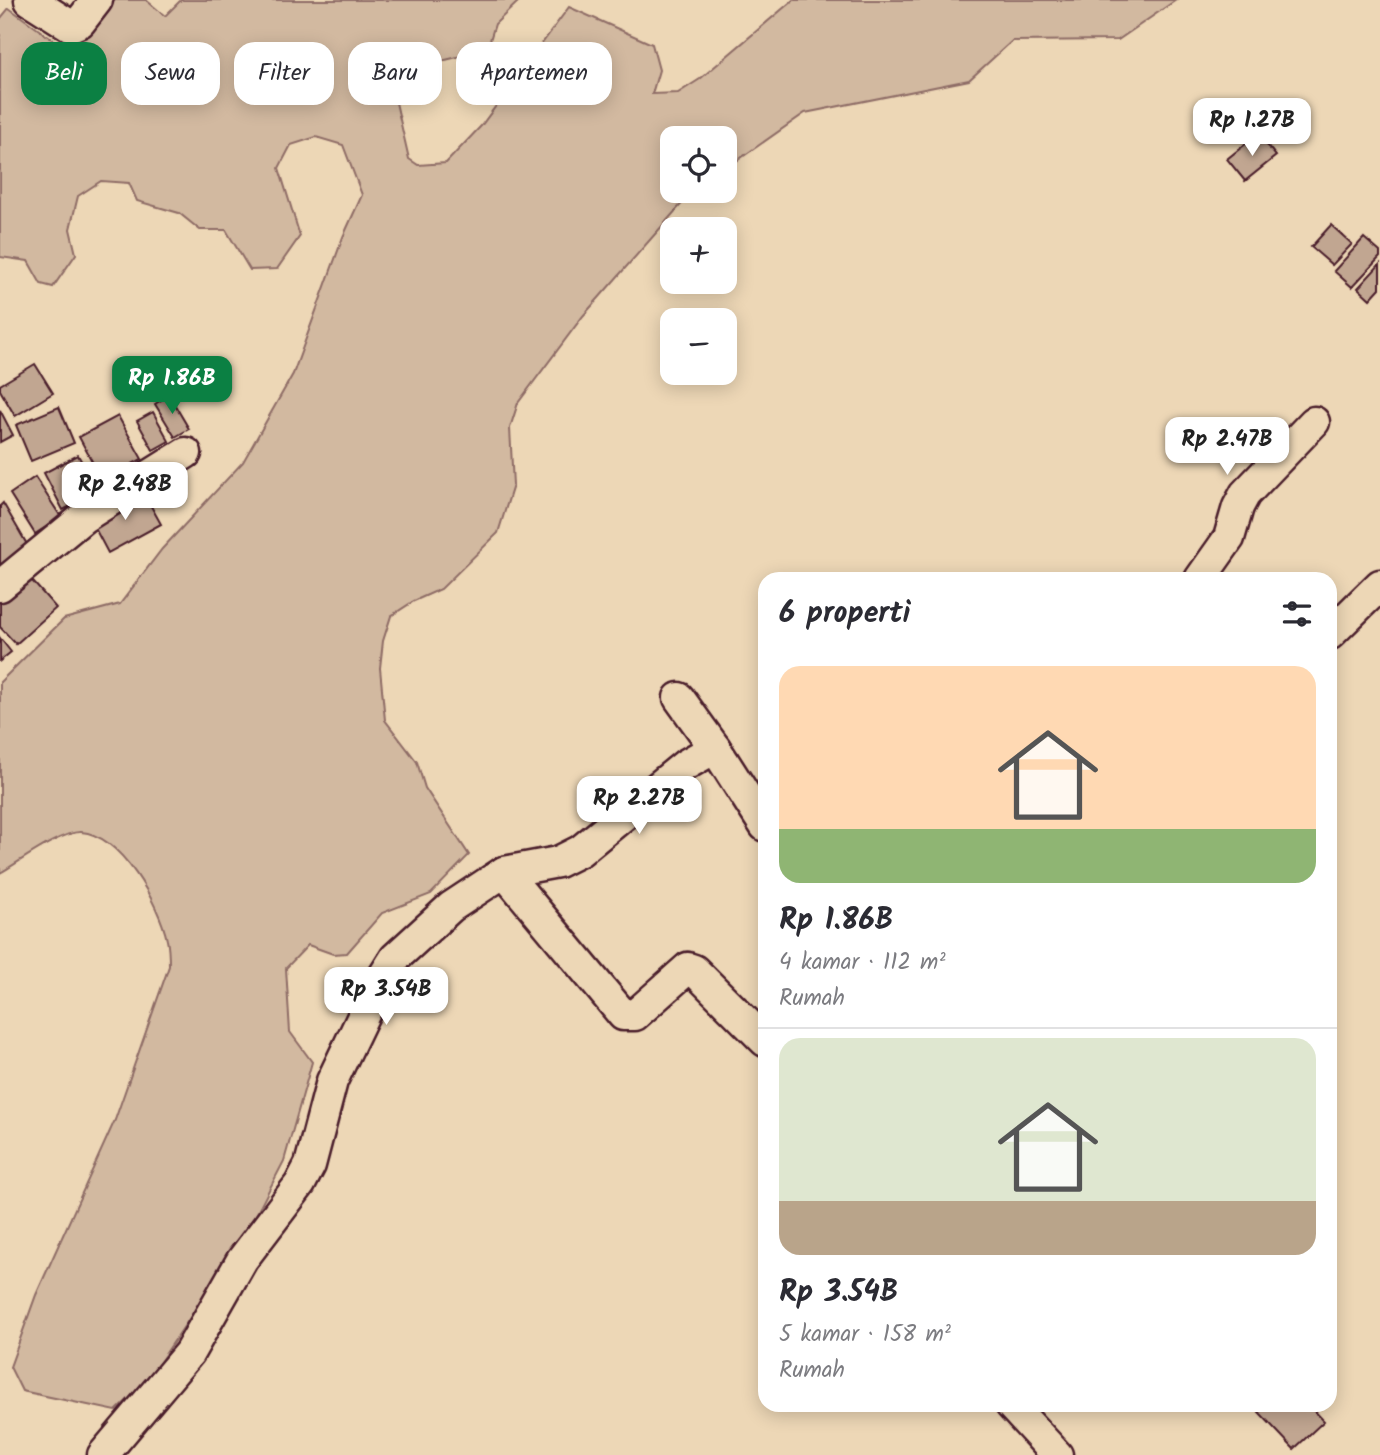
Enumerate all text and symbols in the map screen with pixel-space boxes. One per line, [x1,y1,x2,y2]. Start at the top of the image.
chip: Beli [21,42,107,105]
chip: Sewa [121,42,220,105]
chip: Filter [234,42,334,105]
chip: Baru [348,42,442,105]
chip: Apartemen [456,42,612,105]
pin: Rp 1.27B [1180,99,1324,158]
text: Rp 1.27B [1209,103,1295,139]
map controls [660,126,737,385]
button: locate [660,126,737,203]
button: + [660,217,737,294]
button: − [660,308,737,385]
pin: Rp 1.86B [100,356,244,416]
text: Rp 1.86B [128,361,216,397]
pin: Rp 2.47B [1155,418,1299,477]
text: Rp 2.47B [1181,422,1273,458]
pin: Rp 2.48B [53,462,197,522]
text: Rp 2.48B [78,467,172,503]
text: 6 properti [779,590,910,638]
icon: filters [1278,595,1316,633]
icon: home [985,712,1111,838]
pin: Rp 2.27B [567,776,711,836]
text: Rp 2.27B [593,781,685,817]
text: Rp 1.86B [779,897,894,945]
text: 4 kamar · 112 m² [779,945,946,981]
pin: Rp 3.54B [314,968,458,1027]
text: Rp 3.54B [340,972,432,1008]
text: Rumah [779,981,845,1017]
icon: home [985,1084,1111,1210]
text: Rp 3.54B [779,1269,899,1317]
text: 5 kamar · 158 m² [779,1317,951,1353]
text: Rumah [779,1353,845,1389]

